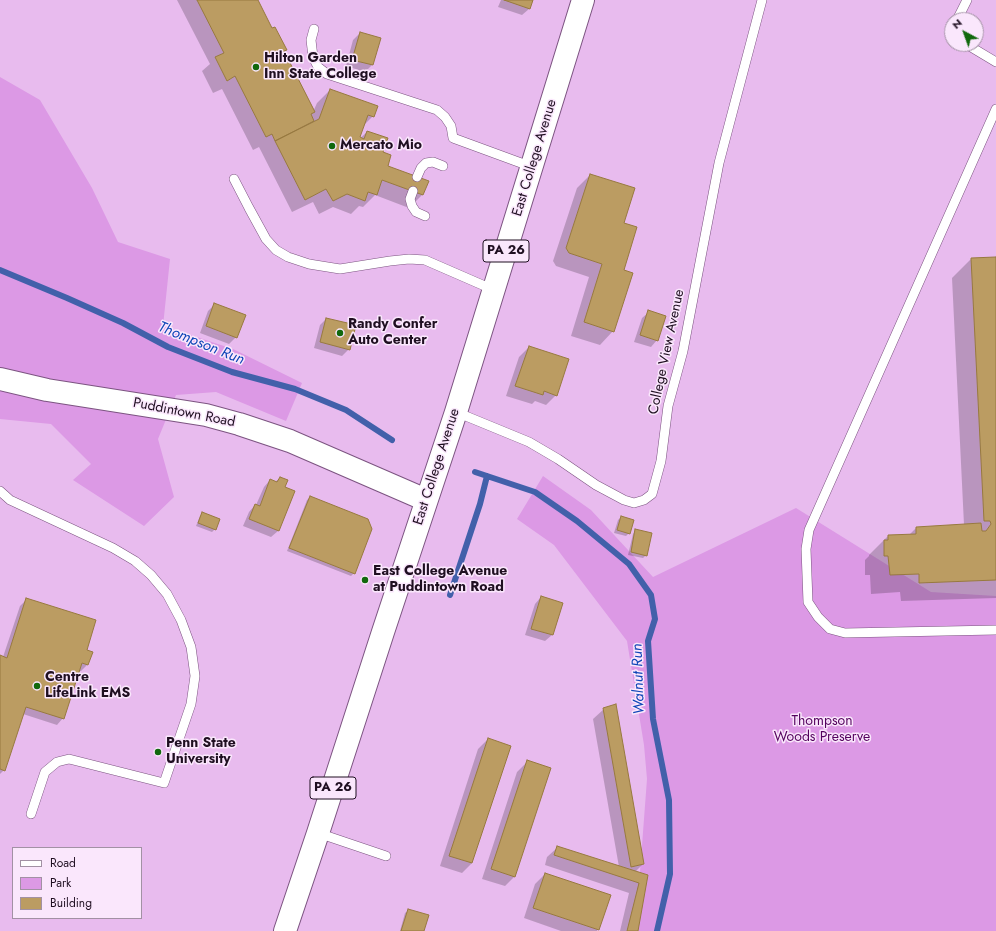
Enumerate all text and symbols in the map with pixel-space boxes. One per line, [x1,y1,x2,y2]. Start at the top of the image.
north arrow [944,12,984,52]
text: N [948,15,965,33]
place label: Hilton Garden Inn State College [264,51,376,84]
marker: Hilton Garden Inn State College [251,62,261,72]
street label: East College Avenue [509,97,561,219]
place label: Mercato Mio [340,138,422,154]
marker: Mercato Mio [327,141,337,151]
road number: PA 26 [483,240,529,262]
street label: College View Avenue [646,288,688,416]
place label: Randy Confer Auto Center [348,317,438,350]
water label: Thompson Run [155,319,247,369]
marker: Randy Confer Auto Center [335,328,345,338]
street label: Puddintown Road [131,395,237,431]
street label: East College Avenue [410,407,464,527]
place label: East College Avenue at Puddintown Road [373,564,507,596]
marker: East College Avenue at Puddintown Road [360,575,370,585]
water label: Walnut Run [629,643,649,715]
place label: Centre LifeLink EMS [45,670,130,702]
marker: Centre LifeLink EMS [32,681,42,691]
park label: Thompson Woods Preserve [774,714,870,746]
place label: Penn State University [166,736,236,768]
marker: Penn State University [153,747,163,757]
road number: PA 26 [310,777,356,799]
legend [12,847,142,919]
text: Road [50,854,76,872]
text: Park [50,874,71,892]
text: Building [50,894,92,912]

